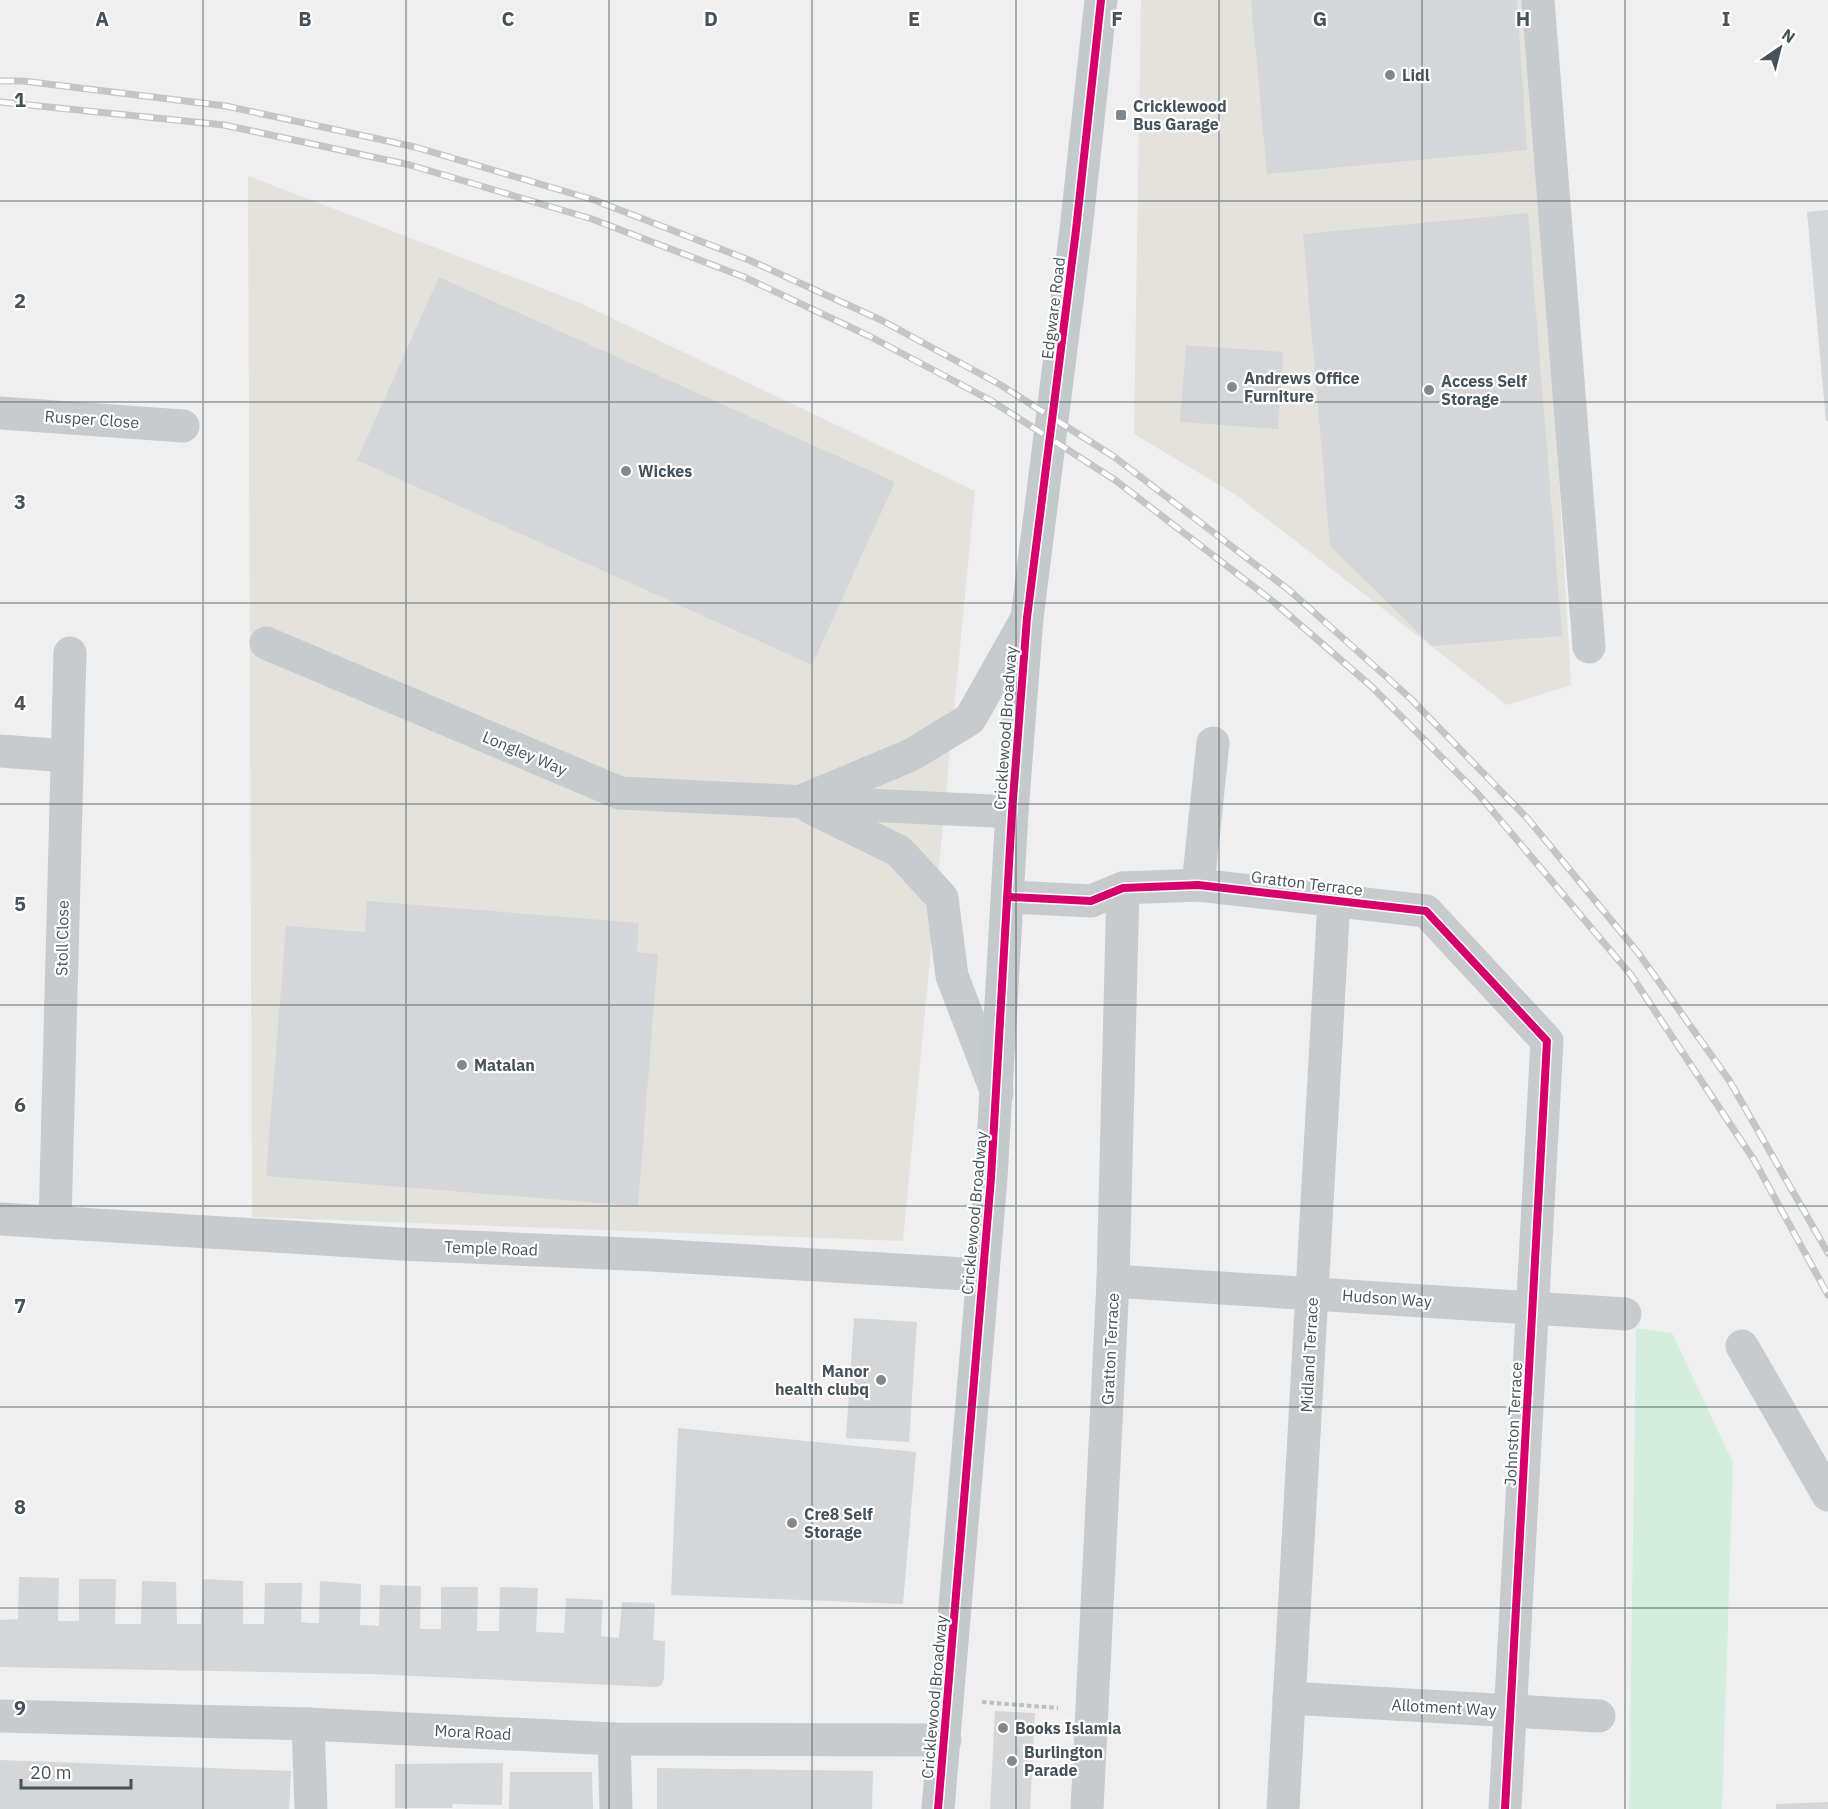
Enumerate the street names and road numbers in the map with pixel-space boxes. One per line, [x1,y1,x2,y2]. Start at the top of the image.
street label: Edgware Road [1037,256,1069,360]
street label: Rusper Close [44,406,140,432]
street label: Cricklewood Broadway [989,645,1021,811]
street label: Longley Way [480,726,570,780]
street label: Gratton Terrace [1250,866,1364,900]
street label: Stoll Close [51,900,73,976]
street label: Cricklewood Broadway [957,1130,991,1296]
street label: Temple Road [444,1236,538,1260]
street label: Hudson Way [1341,1285,1433,1311]
street label: Gratton Terrace [1097,1292,1123,1406]
street label: Midland Terrace [1296,1297,1322,1413]
street label: Johnston Terrace [1500,1361,1526,1487]
street label: Cricklewood Broadway [917,1614,951,1780]
street label: Allotment Way [1391,1694,1497,1720]
street label: Mora Road [434,1720,512,1744]

